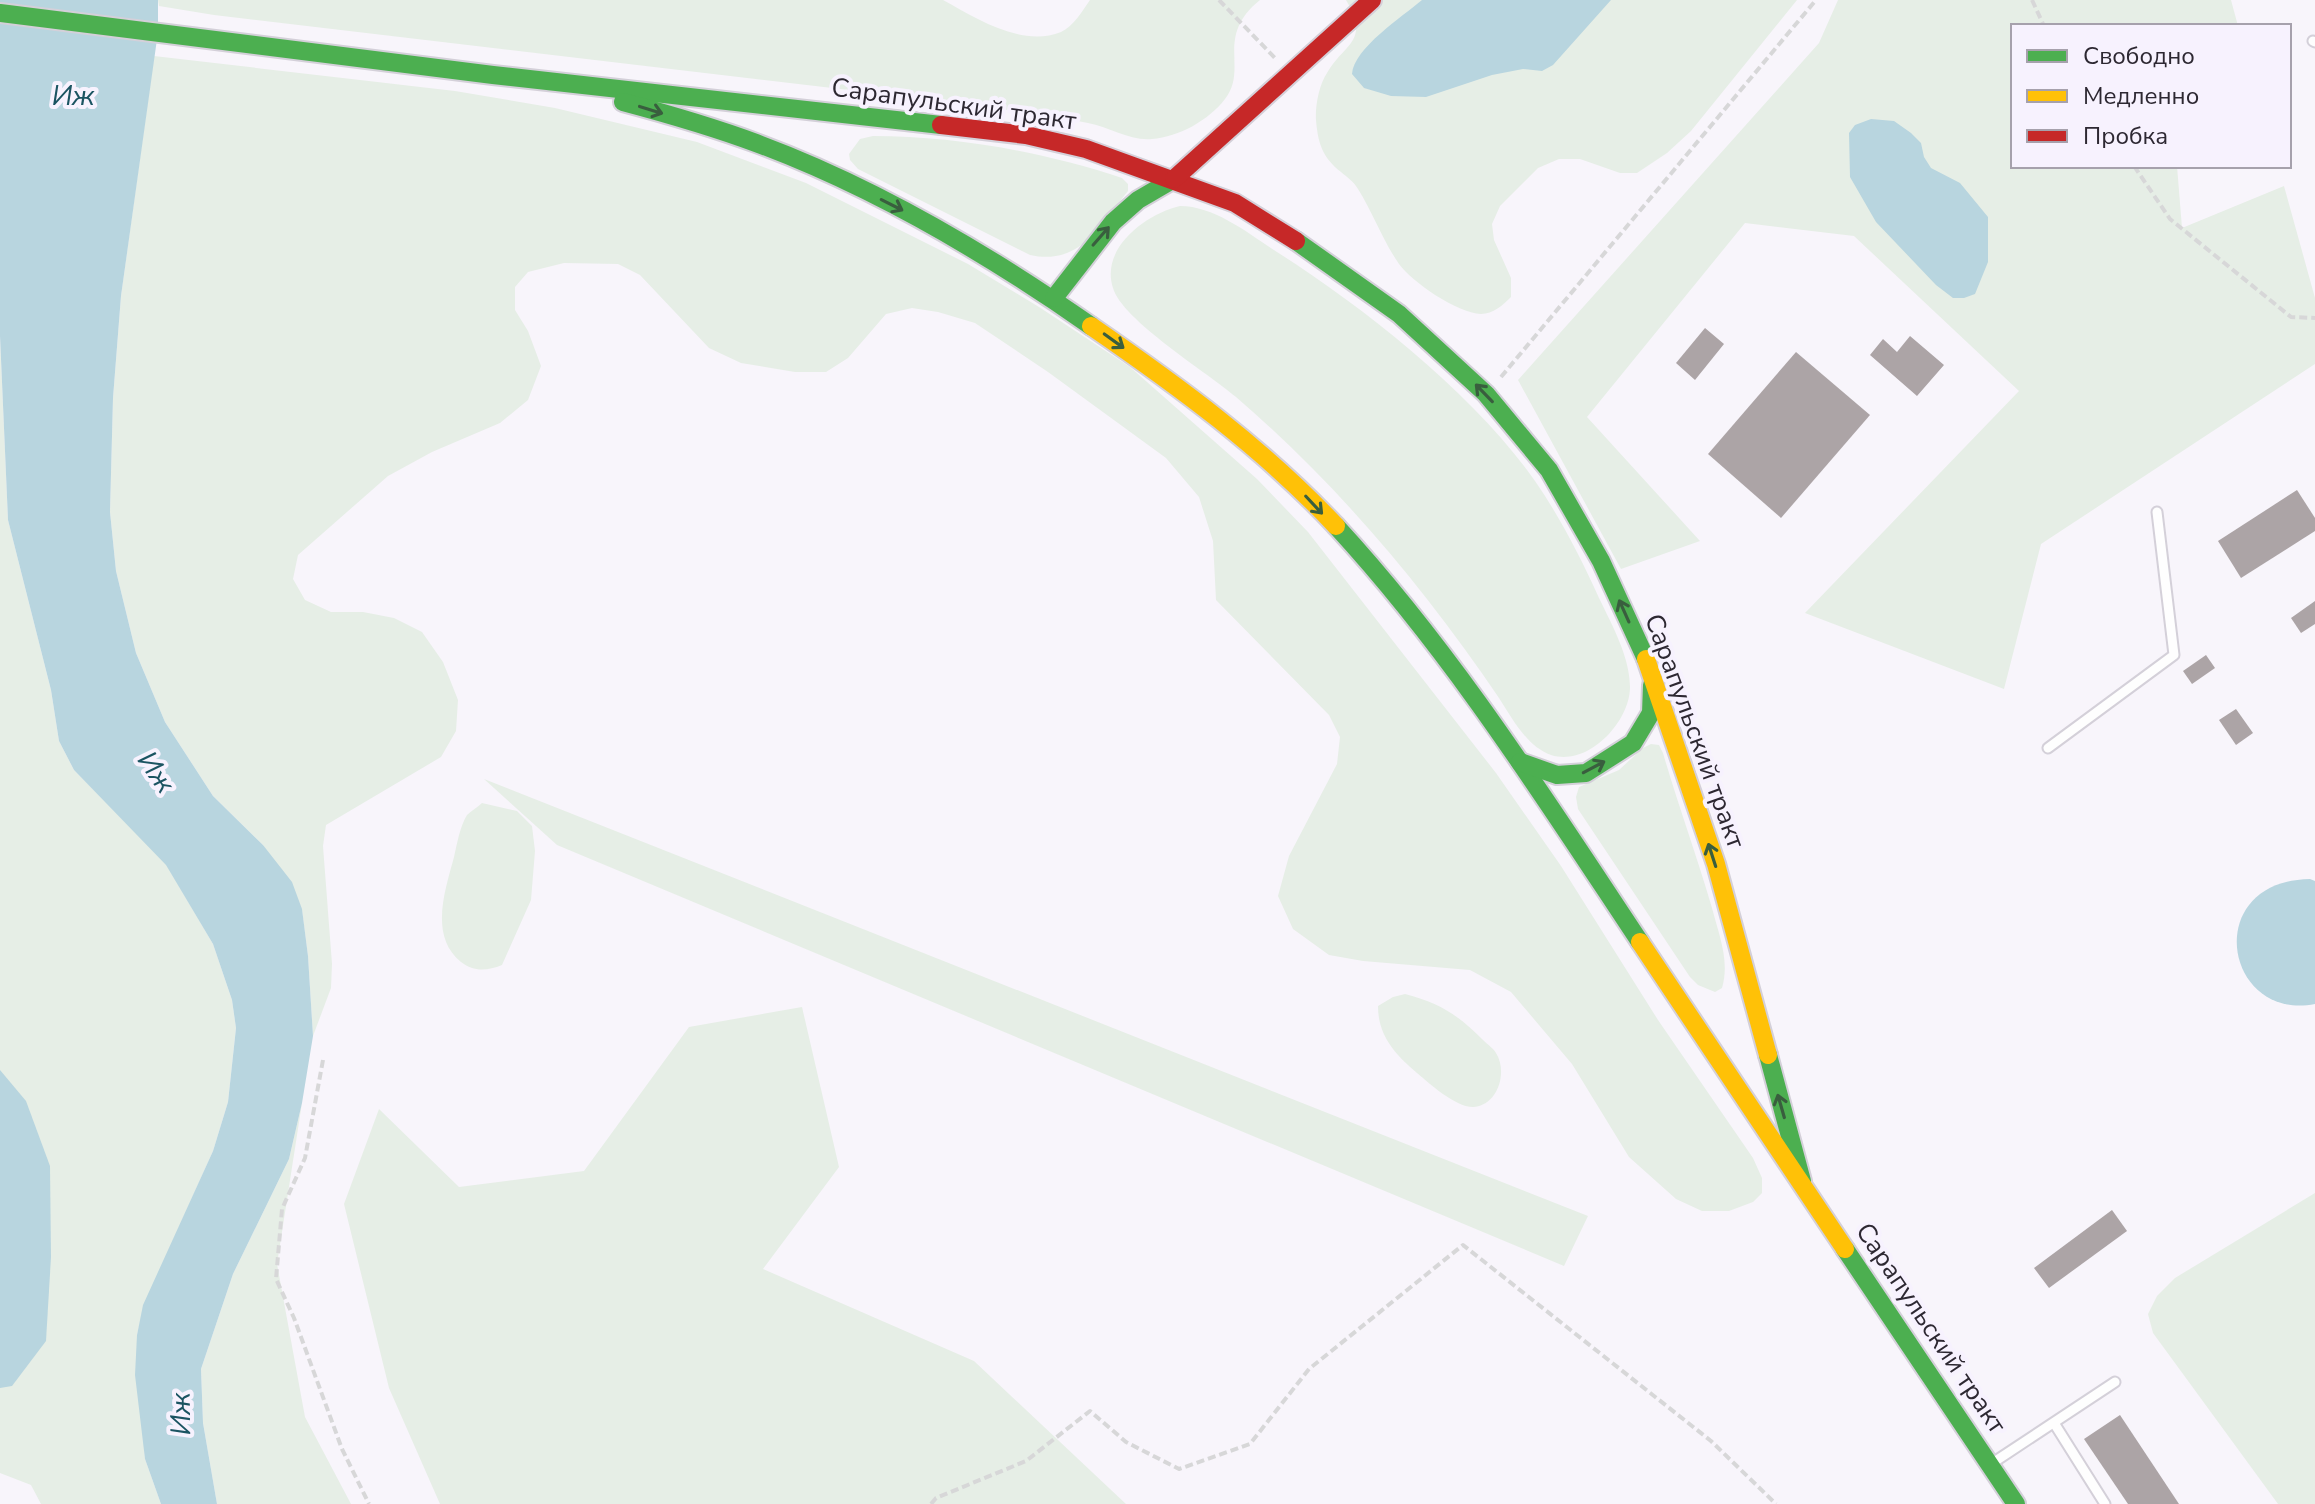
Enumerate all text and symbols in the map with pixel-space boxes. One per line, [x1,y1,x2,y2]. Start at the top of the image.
legend [2011,24,2291,168]
text: Свободно [2083,40,2195,72]
street label: Сарапульский тракт [829,69,1079,139]
water label: Иж [52,77,95,115]
text: Медленно [2083,80,2199,112]
one-way arrow [638,103,664,118]
text: Пробка [2083,120,2168,152]
one-way arrow [880,198,904,213]
one-way arrow [1092,226,1110,246]
one-way arrow [1102,333,1124,349]
one-way arrow [1475,384,1494,403]
one-way arrow [1305,495,1323,515]
one-way arrow [1616,599,1631,623]
street label: Сарапульский тракт [1636,609,1754,853]
water label: Иж [128,744,184,801]
one-way arrow [1581,758,1605,774]
one-way arrow [1704,842,1719,867]
one-way arrow [1772,1093,1787,1119]
street label: Сарапульский тракт [1847,1216,2015,1440]
water label: Иж [162,1391,200,1436]

